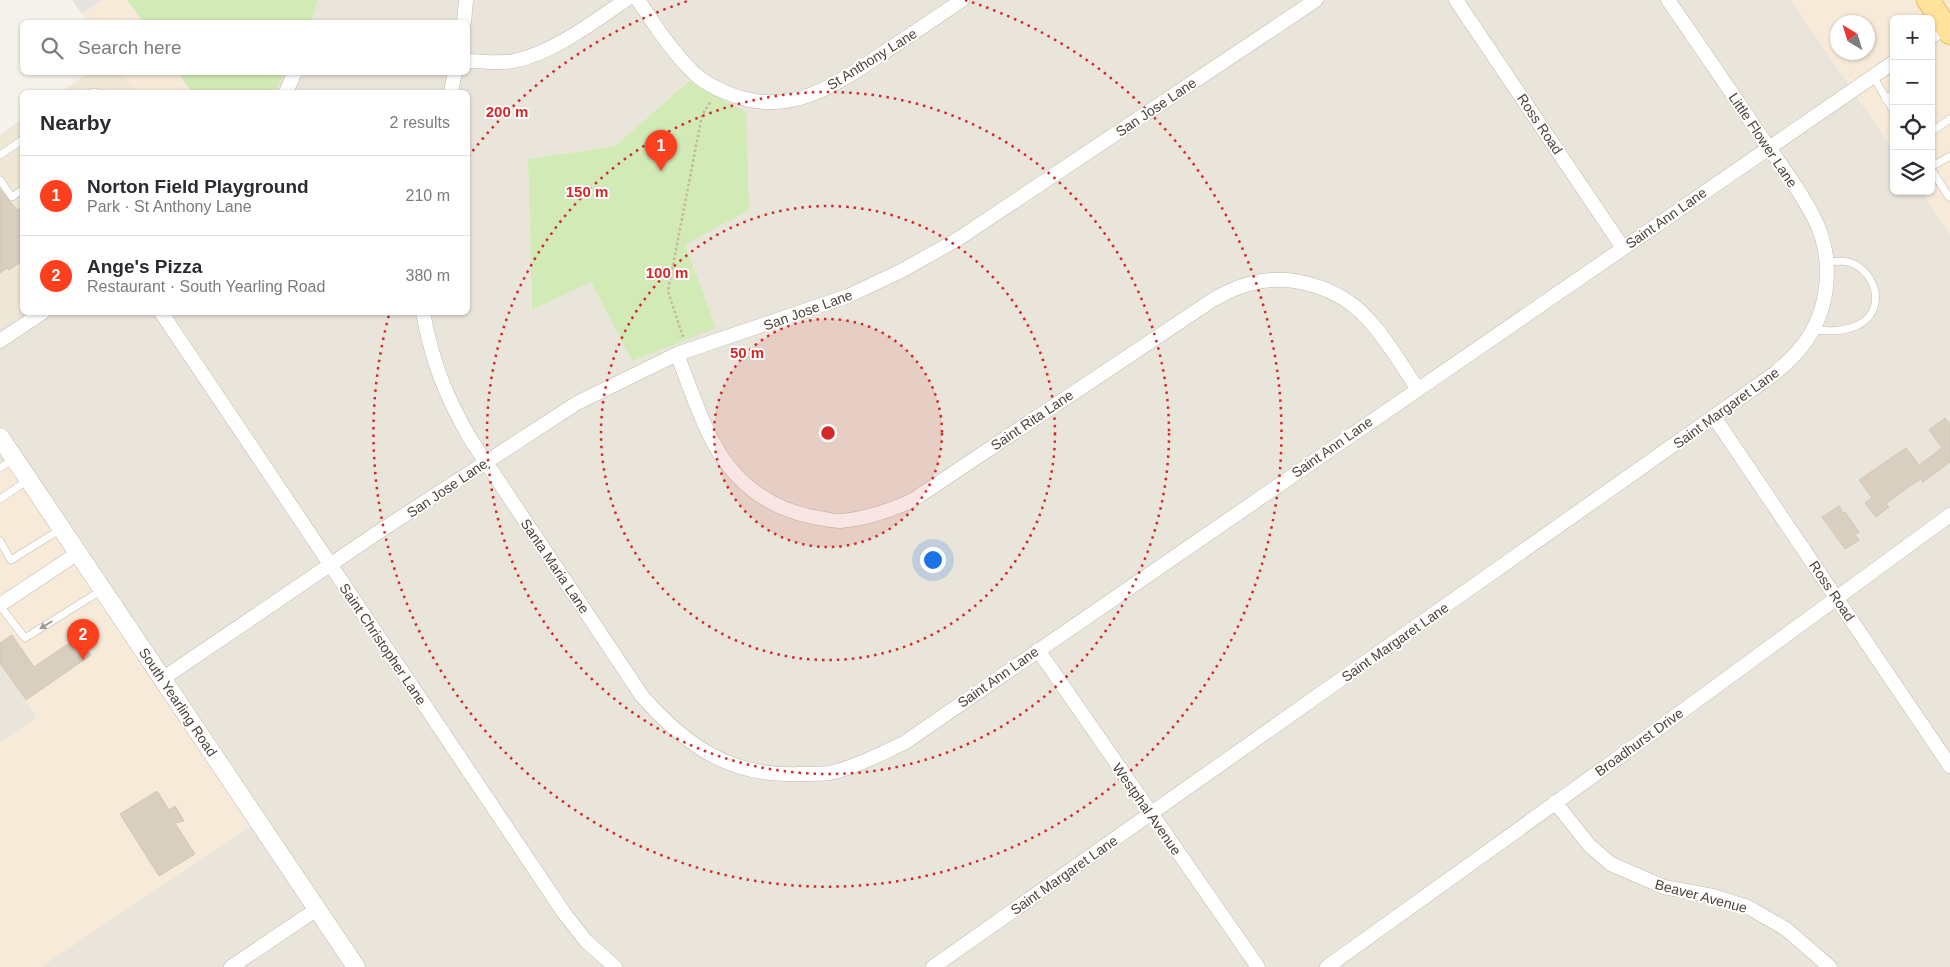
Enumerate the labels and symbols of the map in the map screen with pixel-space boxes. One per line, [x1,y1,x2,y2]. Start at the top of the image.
north arrow [1830,15,1875,60]
street label: St Anthony Lane [824,25,920,93]
street label: San Jose Lane [1113,74,1199,140]
street label: Little Flower Lane [1725,90,1801,190]
street label: Ross Road [1514,91,1566,157]
text: 200 m [486,103,528,120]
pin: 1 [645,130,677,171]
text: 150 m [566,183,608,200]
street label: Saint Ann Lane [1623,184,1710,252]
text: 100 m [646,264,688,281]
street label: San Jose Lane [761,286,855,333]
text: 50 m [730,344,764,361]
street label: Saint Margaret Lane [1670,364,1782,452]
street label: Saint Rita Lane [988,386,1076,453]
street label: Saint Ann Lane [1289,413,1376,481]
centre of rings [819,424,837,442]
street label: San Jose Lane [404,455,490,521]
street label: Santa Maria Lane [517,516,593,616]
your location [920,547,946,573]
street label: Ross Road [1806,558,1858,624]
street label: Saint Christopher Lane [336,580,430,708]
street label: Saint Margaret Lane [1338,599,1452,685]
pin: 2 [67,619,99,660]
one-way arrow [40,621,53,630]
street label: Saint Ann Lane [955,643,1042,711]
street label: South Yearling Road [136,645,220,759]
street label: Broadhurst Drive [1592,705,1686,779]
street label: Westphal Avenue [1109,760,1185,858]
street label: Saint Margaret Lane [1007,832,1121,918]
street label: Beaver Avenue [1653,876,1749,916]

